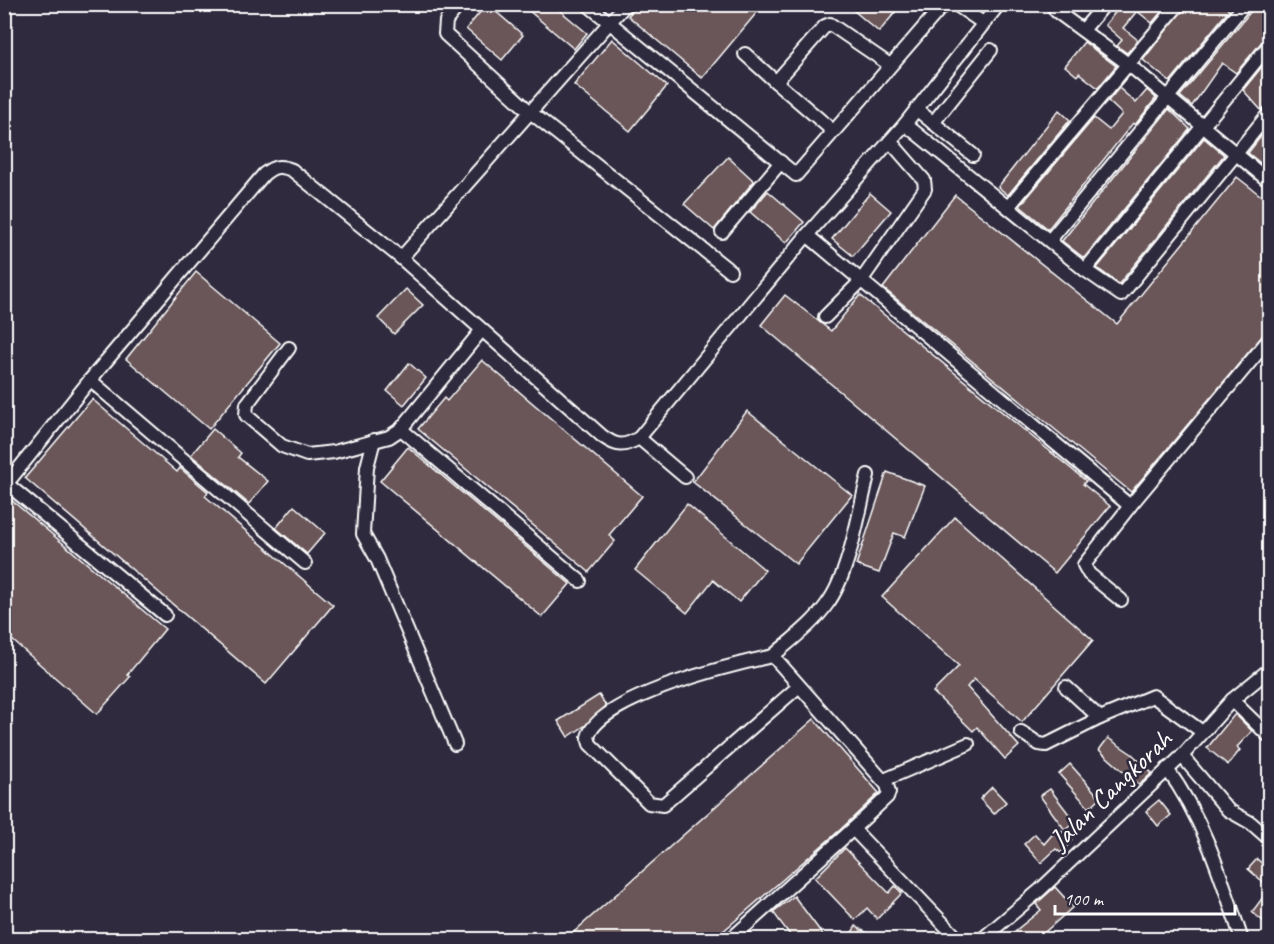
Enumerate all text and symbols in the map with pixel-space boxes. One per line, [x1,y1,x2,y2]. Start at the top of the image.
street label: Jalan Cangkorah [1040,721,1181,858]
scale bar [1055,878,1235,916]
text: 100 m [1064,888,1105,910]

